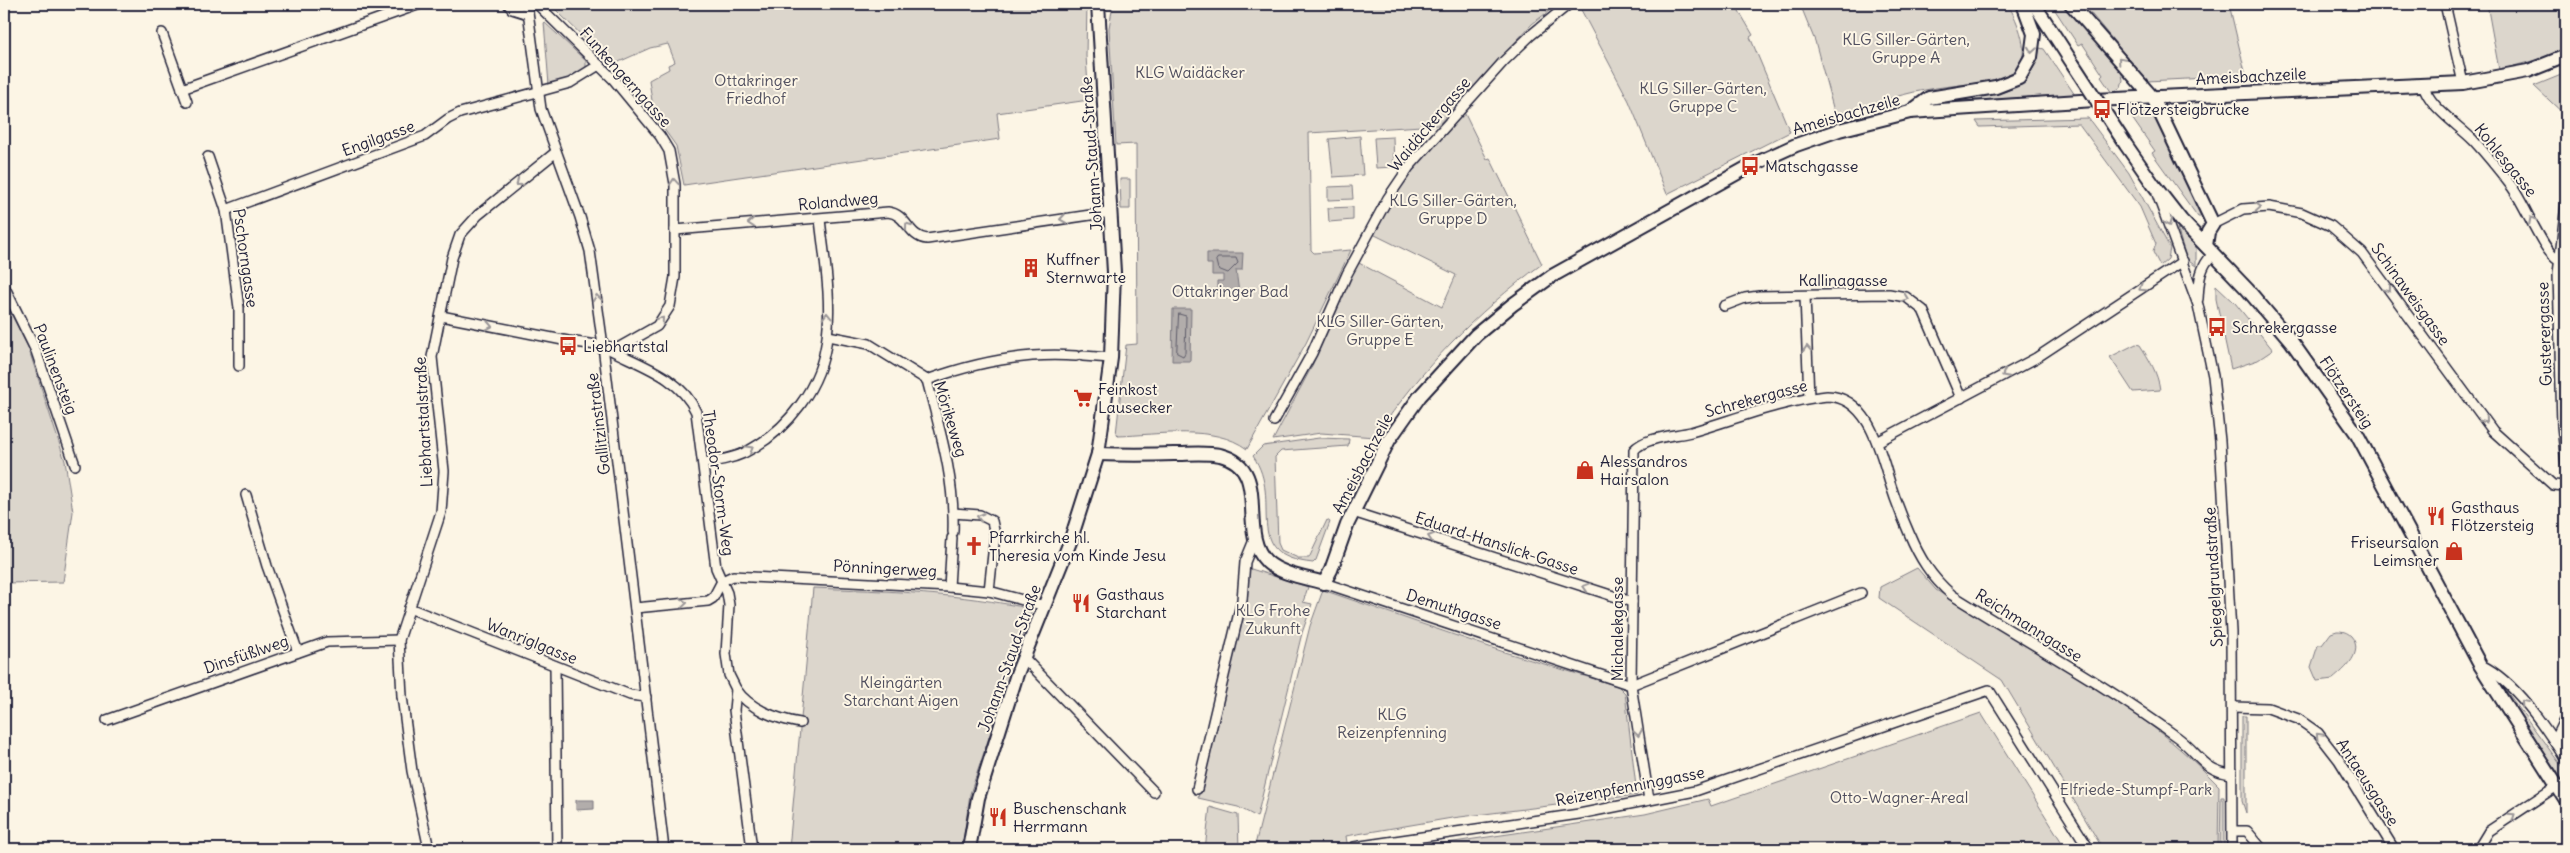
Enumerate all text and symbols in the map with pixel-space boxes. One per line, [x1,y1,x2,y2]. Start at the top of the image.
street label: Funkengerngasse [576,23,676,131]
park label: KLG Siller-Gärten, Gruppe A [1842,29,1970,67]
one-way arrow [2027,46,2037,55]
one-way arrow [2118,57,2127,66]
park label: KLG Waidäcker [1135,62,1245,82]
street label: Ameisbachzeile [2195,63,2307,89]
park label: Ottakringer Friedhof [714,70,798,108]
street label: Waidäckergasse [1384,73,1474,175]
street label: Johann-Staud-Straße [1076,76,1106,232]
park label: KLG Siller-Gärten, Gruppe C [1639,78,1767,116]
street label: Ameisbachzeile [1790,89,1902,139]
bus stop icon: Flötzersteigbrücke [2091,98,2113,120]
place label: Flötzersteigbrücke [2117,99,2249,119]
street label: Engilgasse [339,116,417,160]
street label: Kohlesgasse [2470,119,2542,201]
bus stop icon: Matschgasse [1739,155,1761,177]
place label: Matschgasse [1765,156,1858,176]
one-way arrow [669,177,680,185]
one-way arrow [516,178,525,186]
street label: Rolandweg [797,188,879,214]
park label: KLG Siller-Gärten, Gruppe D [1389,190,1517,228]
one-way arrow [2255,202,2263,213]
street label: Pschorngasse [229,207,263,309]
one-way arrow [1059,213,1067,224]
one-way arrow [2528,216,2538,225]
one-way arrow [747,218,755,229]
one-way arrow [2163,218,2173,226]
one-way arrow [905,223,913,232]
street label: Schinaweisgasse [2367,239,2455,349]
place label: Kuffner Sternwarte [1046,249,1126,287]
building icon: Kuffner Sternwarte [1020,257,1042,279]
street label: Kallinagasse [1798,270,1888,290]
park label: Ottakringer Bad [1172,281,1288,301]
one-way arrow [2138,281,2147,291]
street label: Gusterergasse [2532,282,2556,386]
one-way arrow [2382,283,2391,293]
one-way arrow [1900,292,1909,302]
one-way arrow [592,294,602,303]
park label: KLG Siller-Gärten, Gruppe E [1316,311,1444,349]
one-way arrow [822,312,832,320]
bus stop icon: Schrekergasse [2206,316,2228,338]
one-way arrow [655,317,664,326]
place label: Schrekergasse [2232,317,2337,337]
one-way arrow [484,320,493,330]
street label: Paulinensteig [30,321,82,417]
bus stop icon: Liebhartstal [557,335,579,357]
place label: Liebhartstal [583,336,668,356]
one-way arrow [1802,345,1813,353]
street label: Flötzersteig [2315,352,2379,432]
street label: Liebhartstalstraße [410,356,436,488]
one-way arrow [2001,368,2010,378]
street label: Gallitzinstraße [582,372,614,476]
street label: Schrekergasse [1703,375,1809,421]
street label: Mörikeweg [930,378,972,460]
place label: Feinkost Lausecker [1098,379,1173,417]
supermarket icon: Feinkost Lausecker [1072,387,1094,409]
street label: Theodor-Storm-Weg [699,409,739,557]
street label: Ameisbachzeile [1327,409,1397,517]
one-way arrow [2479,414,2487,423]
one-way arrow [744,446,753,456]
place label: Alessandros Hairsalon [1600,451,1688,489]
shop icon: Alessandros Hairsalon [1574,459,1596,481]
place label: Gasthaus Flötzersteig [2451,497,2534,535]
restaurant icon: Gasthaus Flötzersteig [2425,505,2447,527]
street label: Spiegelgrundstraße [2199,506,2227,648]
street label: Eduard-Hanslick-Gasse [1413,507,1581,579]
one-way arrow [976,512,985,522]
place label: Pfarrkirche hl. Theresia vom Kinde Jesu [989,527,1166,565]
place label: Friseursalon Leimsner [2350,532,2439,570]
one-way arrow [1427,533,1436,543]
church icon: Pfarrkirche hl. Theresia vom Kinde Jesu [963,535,985,557]
shop icon: Friseursalon Leimsner [2443,540,2465,562]
street label: Pönningerweg [833,555,937,581]
street label: Michalekgasse [1607,577,1627,681]
street label: Johann-Staud-Straße [973,582,1045,734]
one-way arrow [1582,583,1590,593]
place label: Gasthaus Starchant [1096,584,1167,622]
street label: Demuthgasse [1404,584,1504,634]
street label: Reichmanngasse [1972,584,2086,666]
restaurant icon: Gasthaus Starchant [1070,592,1092,614]
one-way arrow [680,598,688,609]
park label: KLG Frohe Zukunft [1236,600,1310,638]
street label: Wanriglgasse [484,614,580,668]
street label: Dinsfüßlweg [201,630,291,678]
park label: Kleingärten Starchant Aigen [843,672,959,710]
one-way arrow [2520,699,2529,708]
park label: KLG Reizenpfenning [1337,704,1447,742]
one-way arrow [1632,730,1643,738]
one-way arrow [2316,733,2325,742]
street label: Antaeusgasse [2332,734,2404,830]
street label: Reizenpfenninggasse [1554,762,1706,810]
park label: Elfriede-Stumpf-Park [2060,779,2212,799]
park label: Otto-Wagner-Areal [1830,787,1968,807]
place label: Buschenschank Herrmann [1013,798,1127,836]
restaurant icon: Buschenschank Herrmann [987,806,1009,828]
one-way arrow [2506,813,2516,822]

